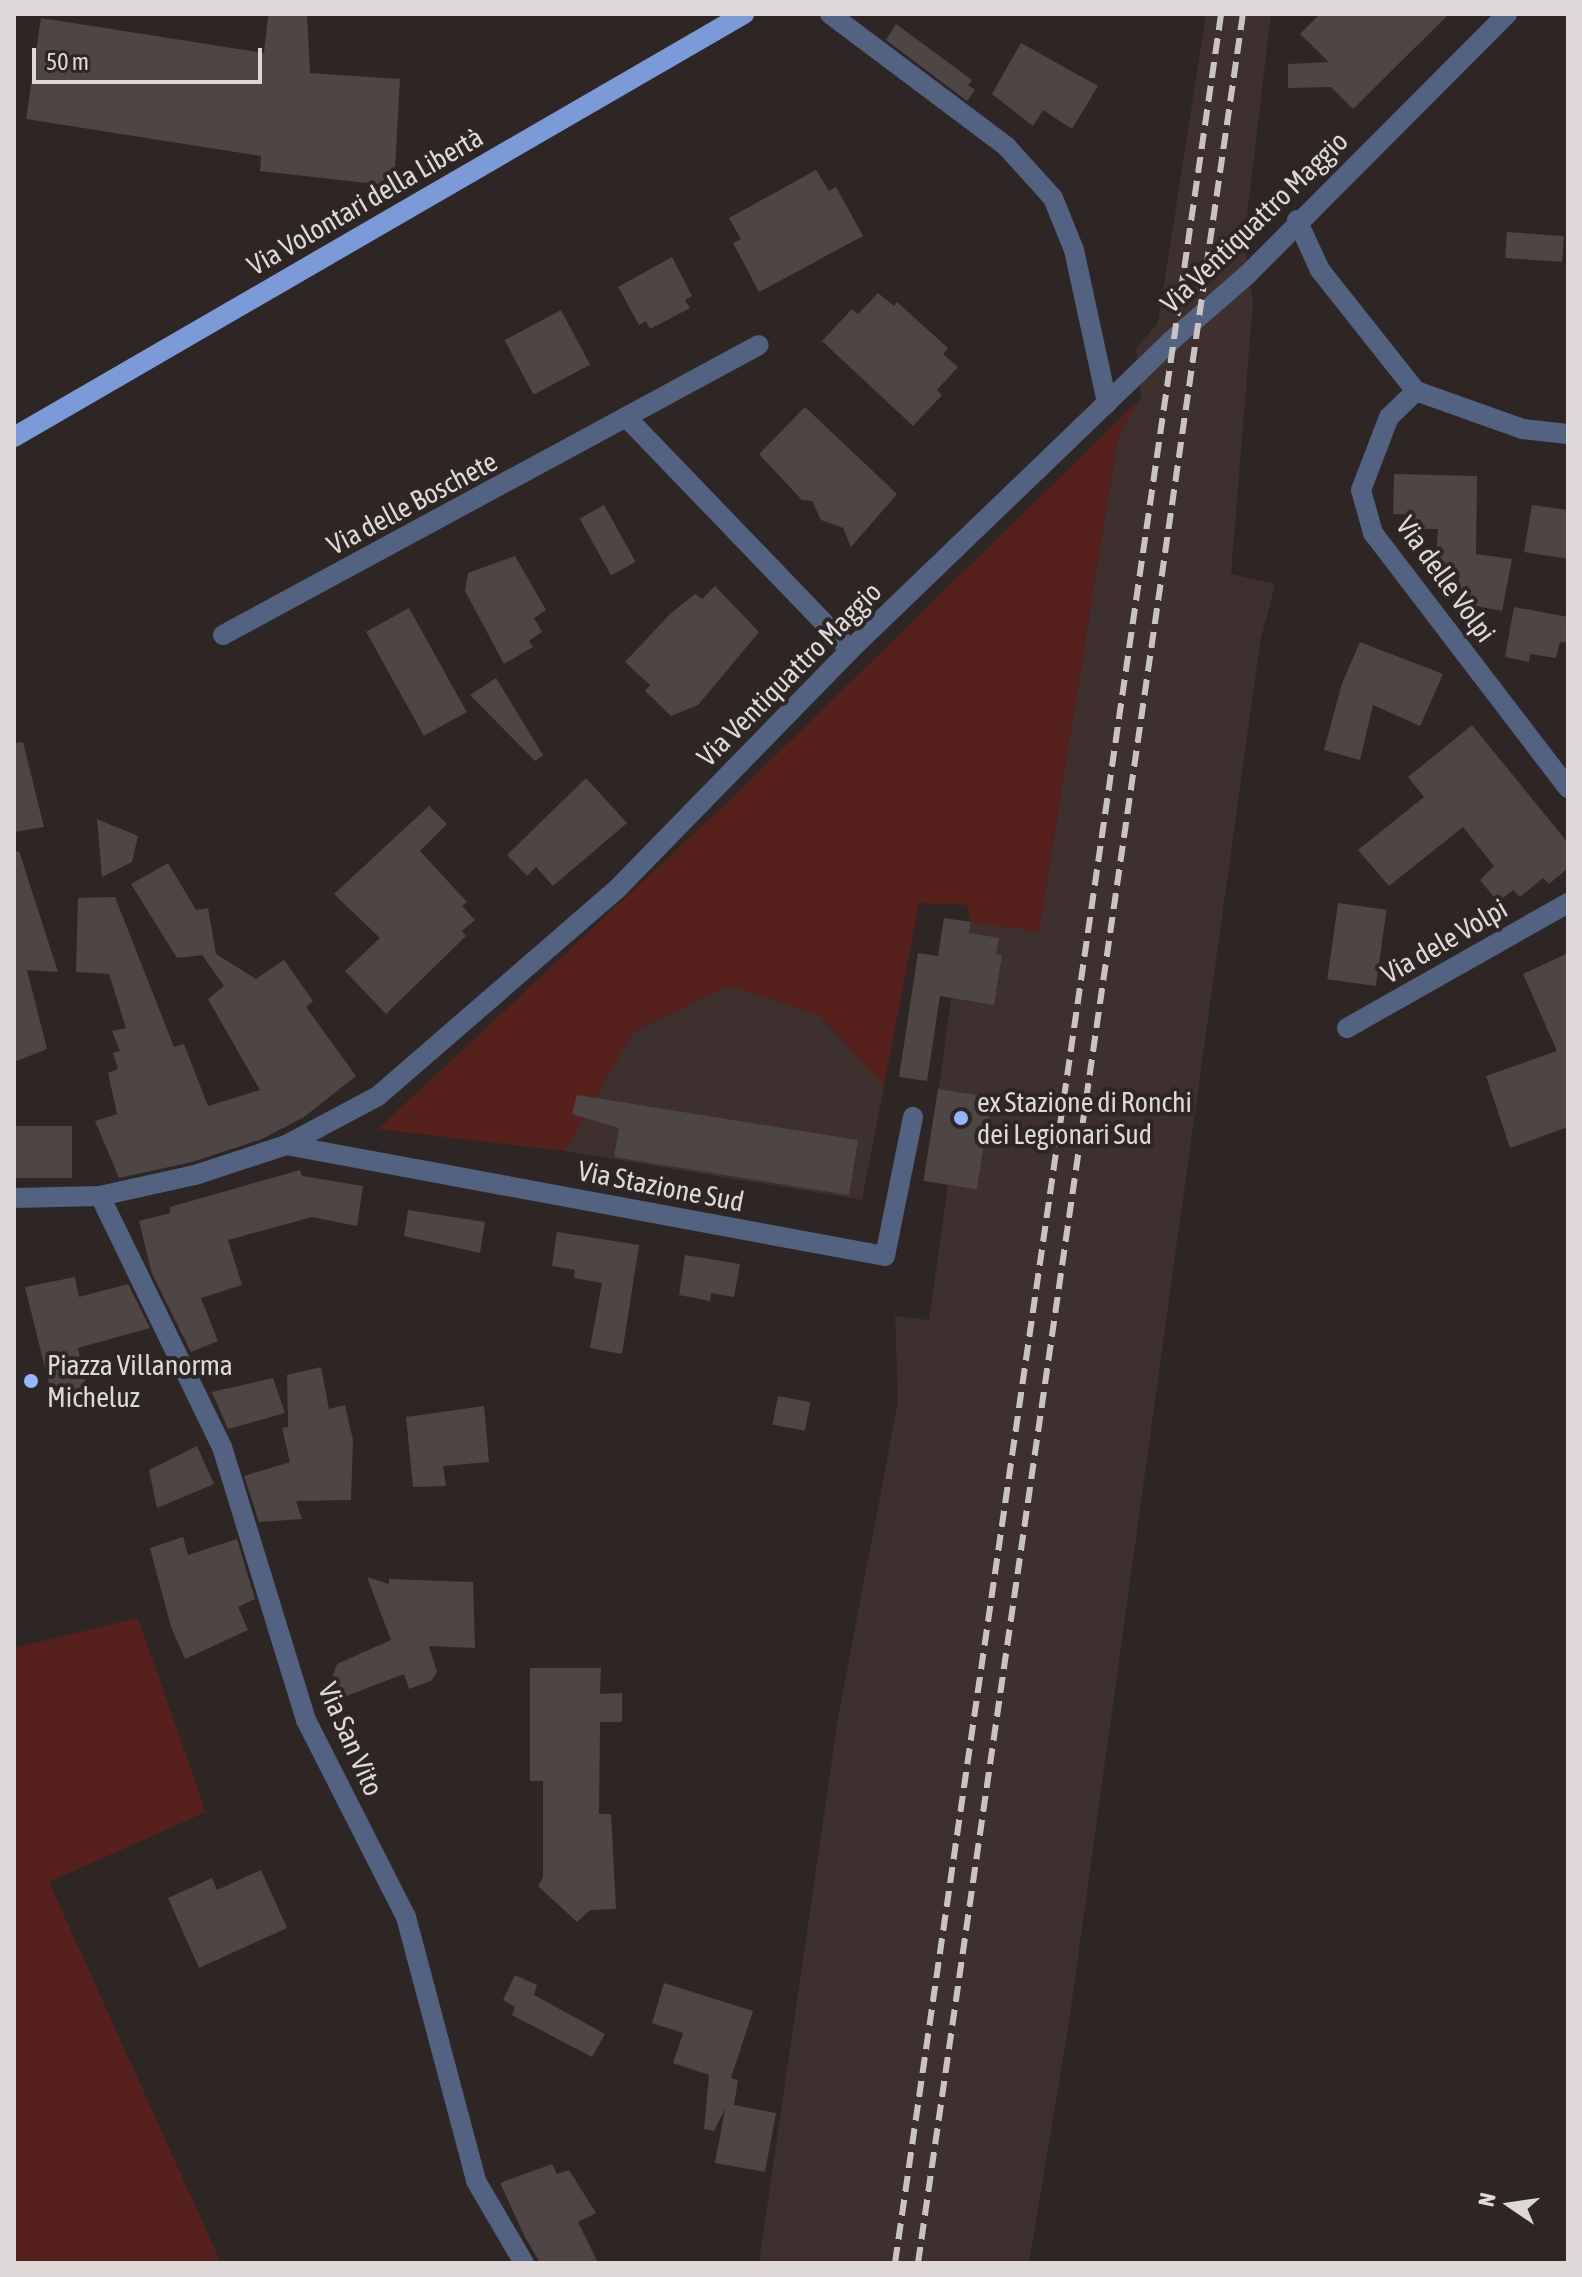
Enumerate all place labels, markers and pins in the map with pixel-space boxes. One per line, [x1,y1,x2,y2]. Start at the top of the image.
place label: ex Stazione di Ronchi dei Legionari Sud [977,1085,1192,1151]
marker: ex Stazione di Ronchi dei Legionari Sud [952,1109,970,1127]
place label: Piazza Villanorma Micheluz [47,1348,233,1414]
marker: Piazza Villanorma Micheluz [22,1372,40,1390]

